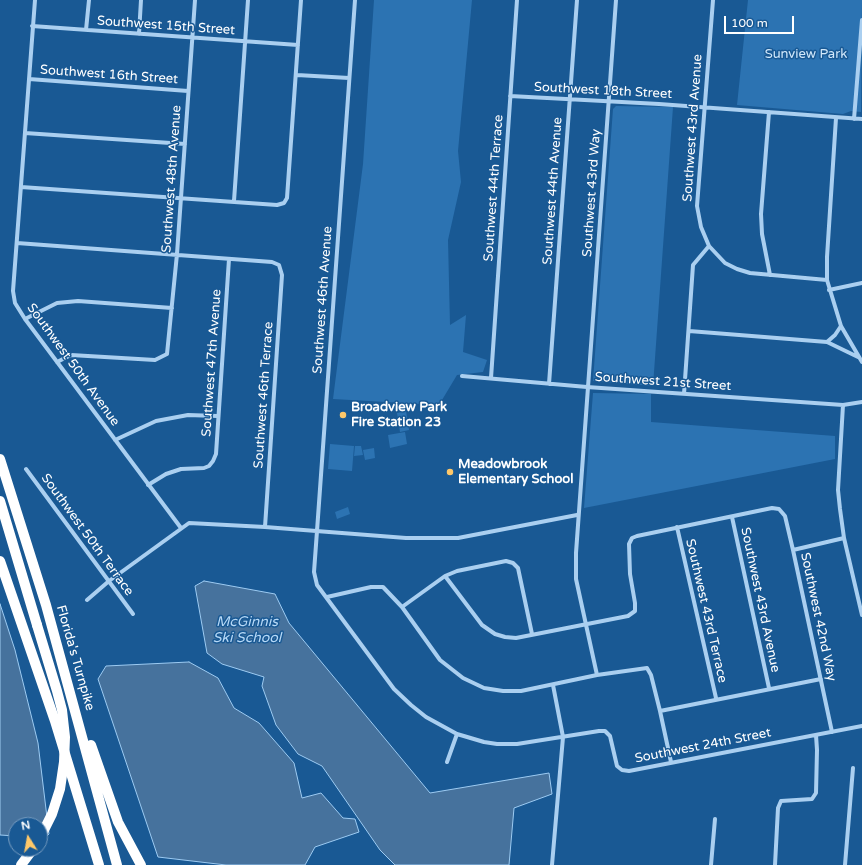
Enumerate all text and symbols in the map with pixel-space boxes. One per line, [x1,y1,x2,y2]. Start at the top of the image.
scale bar [726,8,796,34]
street label: Southwest 15th Street [96,13,236,39]
text: 100 m [731,16,768,30]
park label: Sunview Park [765,47,847,63]
street label: Southwest 43rd Avenue [680,54,706,202]
street label: Southwest 16th Street [39,62,179,88]
street label: Southwest 18th Street [533,80,673,102]
street label: Southwest 48th Avenue [159,105,185,253]
street label: Southwest 44th Terrace [481,114,507,262]
street label: Southwest 44th Avenue [540,117,566,265]
street label: Southwest 43rd Way [580,129,604,257]
street label: Southwest 46th Avenue [310,226,336,374]
street label: Southwest 47th Avenue [199,289,225,437]
street label: Southwest 50th Avenue [23,301,123,429]
street label: Southwest 46th Terrace [251,321,277,469]
street label: Southwest 21st Street [594,369,732,395]
place label: Broadview Park Fire Station 23 [351,400,447,431]
marker: Broadview Park Fire Station 23 [338,410,348,420]
place label: Meadowbrook Elementary School [458,457,573,488]
marker: Meadowbrook Elementary School [445,467,455,477]
street label: Southwest 50th Terrace [37,471,137,599]
street label: Southwest 43rd Avenue [737,526,783,674]
street label: Southwest 43rd Terrace [682,537,730,685]
street label: Southwest 42nd Way [797,551,839,683]
street label: Florida's Turnpike [52,604,98,712]
water label: McGinnis Ski School [213,614,281,646]
street label: Southwest 24th Street [634,725,772,767]
north arrow [8,817,48,857]
text: N [20,818,31,833]

